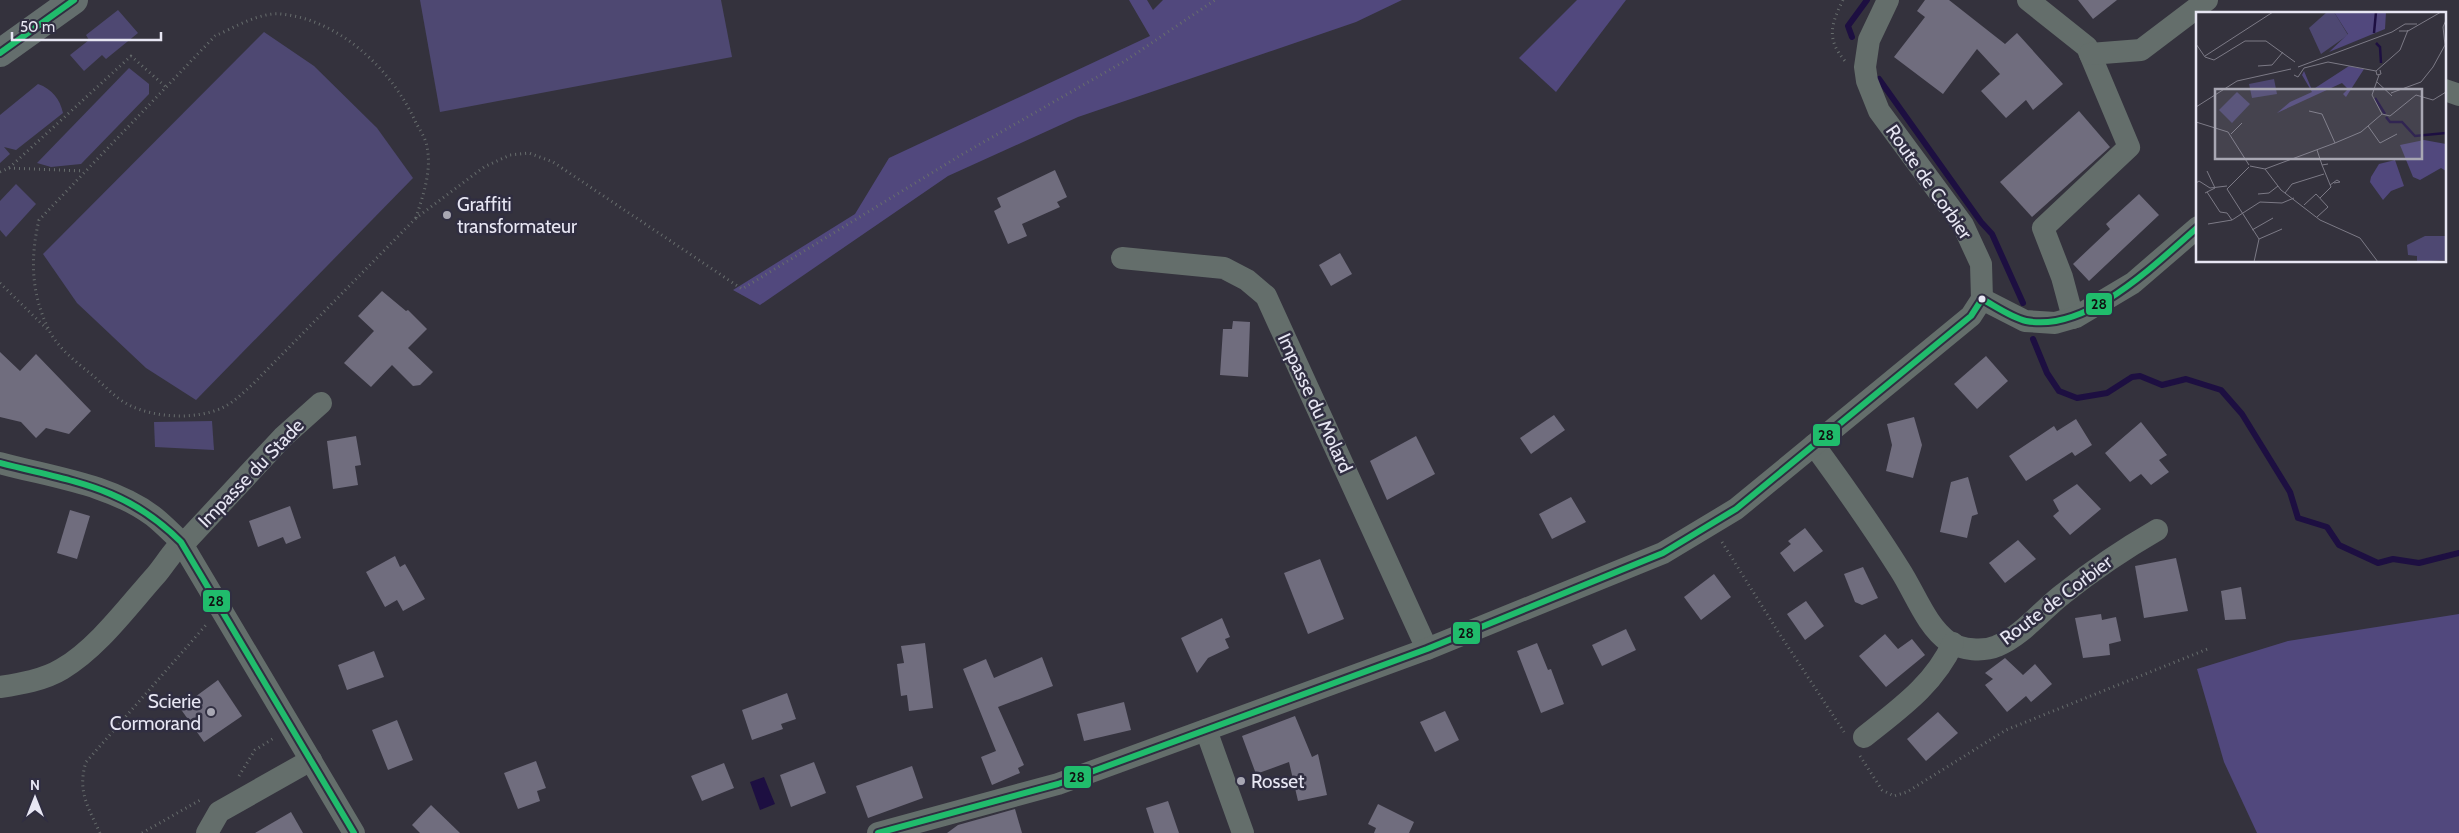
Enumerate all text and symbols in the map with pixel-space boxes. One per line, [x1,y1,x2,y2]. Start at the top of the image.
scale bar [12,10,161,42]
inset map [2196,12,2446,262]
text: 50 m [20,18,55,36]
street label: Route de Corbier [1881,120,1977,244]
place label: Graffiti transformateur [457,193,577,238]
marker: Graffiti transformateur [441,209,453,221]
line badge: 28 [2085,292,2113,316]
unlabelled marker [1977,294,1987,304]
text: 28 [2091,295,2107,313]
street label: Impasse du Molard [1273,330,1357,476]
street label: Impasse du Stade [193,414,309,532]
line badge: 28 [1812,423,1841,447]
text: 28 [1818,426,1834,444]
street label: Route de Corbier [1995,550,2117,650]
line badge: 28 [202,589,231,613]
text: 28 [208,592,224,610]
line badge: 28 [1452,621,1481,645]
text: 28 [1458,624,1474,642]
place label: Scierie Cormorand [110,690,201,735]
marker: Scierie Cormorand [205,706,217,718]
line badge: 28 [1063,765,1092,789]
text: 28 [1069,768,1085,786]
place label: Rosset [1251,770,1305,793]
north arrow [10,773,60,823]
marker: Rosset [1235,775,1247,787]
text: N [30,776,40,794]

